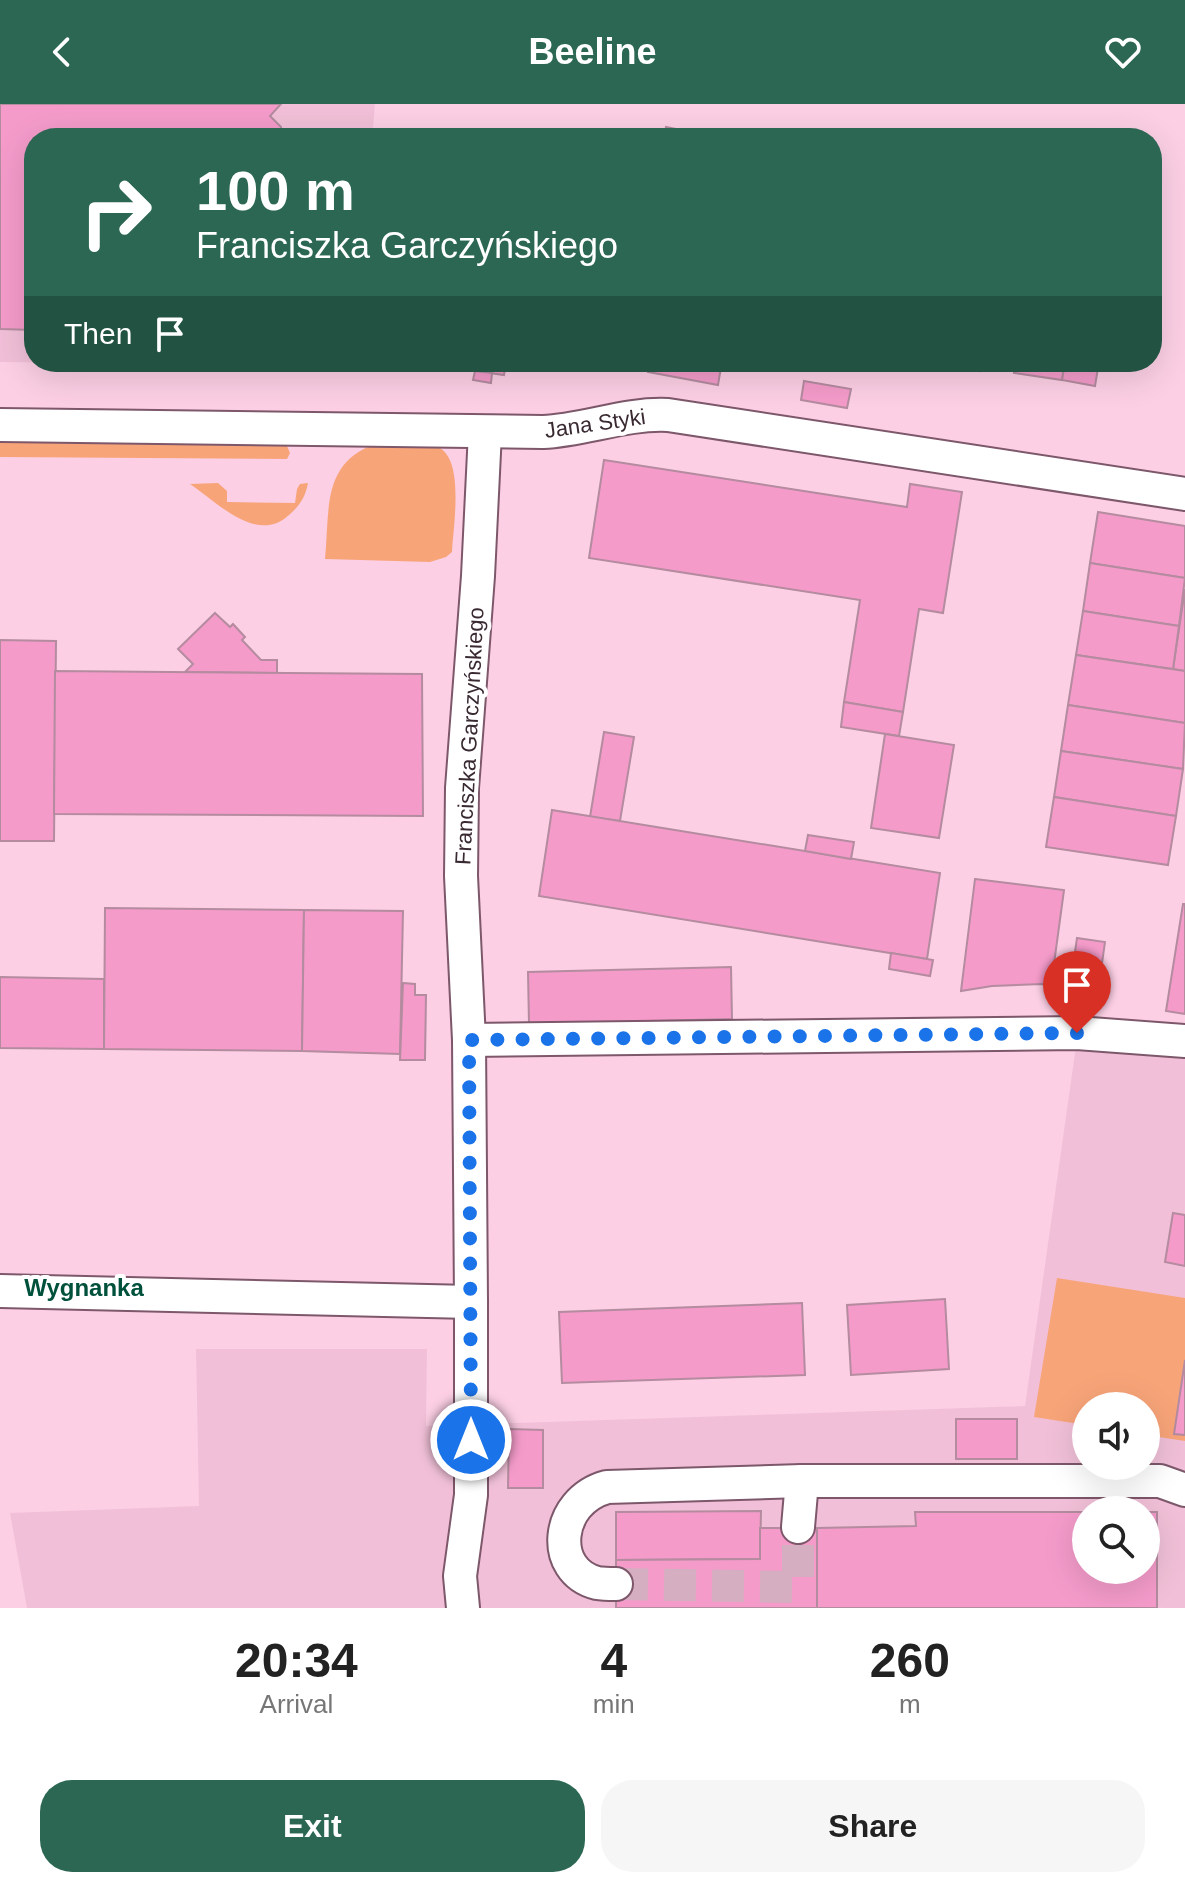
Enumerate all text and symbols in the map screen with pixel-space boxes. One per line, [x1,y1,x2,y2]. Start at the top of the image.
icon: back [40,30,84,74]
icon: heart [1101,30,1145,74]
text: Beeline [528,31,657,72]
text: 100 m [196,159,355,222]
icon: right [64,160,168,264]
text: Franciszka Garczyńskiego [196,225,618,266]
icon: arrive [148,312,192,356]
text: Then [64,317,132,350]
street label: Jana Styki [543,404,647,443]
street label: Franciszka Garczyńskiego [450,607,489,865]
pin [1043,951,1111,1033]
icon: arrive [1055,963,1099,1007]
district label: Wygnanka [24,1274,144,1301]
map controls [1072,1392,1160,1584]
button: sound [1072,1392,1160,1480]
position arrow [429,1398,513,1482]
button: search [1072,1496,1160,1584]
text: 20:34 [235,1634,358,1687]
text: 4 [600,1634,627,1687]
text: 260 [870,1634,950,1687]
text: Arrival [260,1689,333,1719]
text: min [593,1689,635,1719]
text: m [899,1689,921,1719]
button: Exit [40,1780,585,1872]
button: Share [601,1780,1145,1872]

